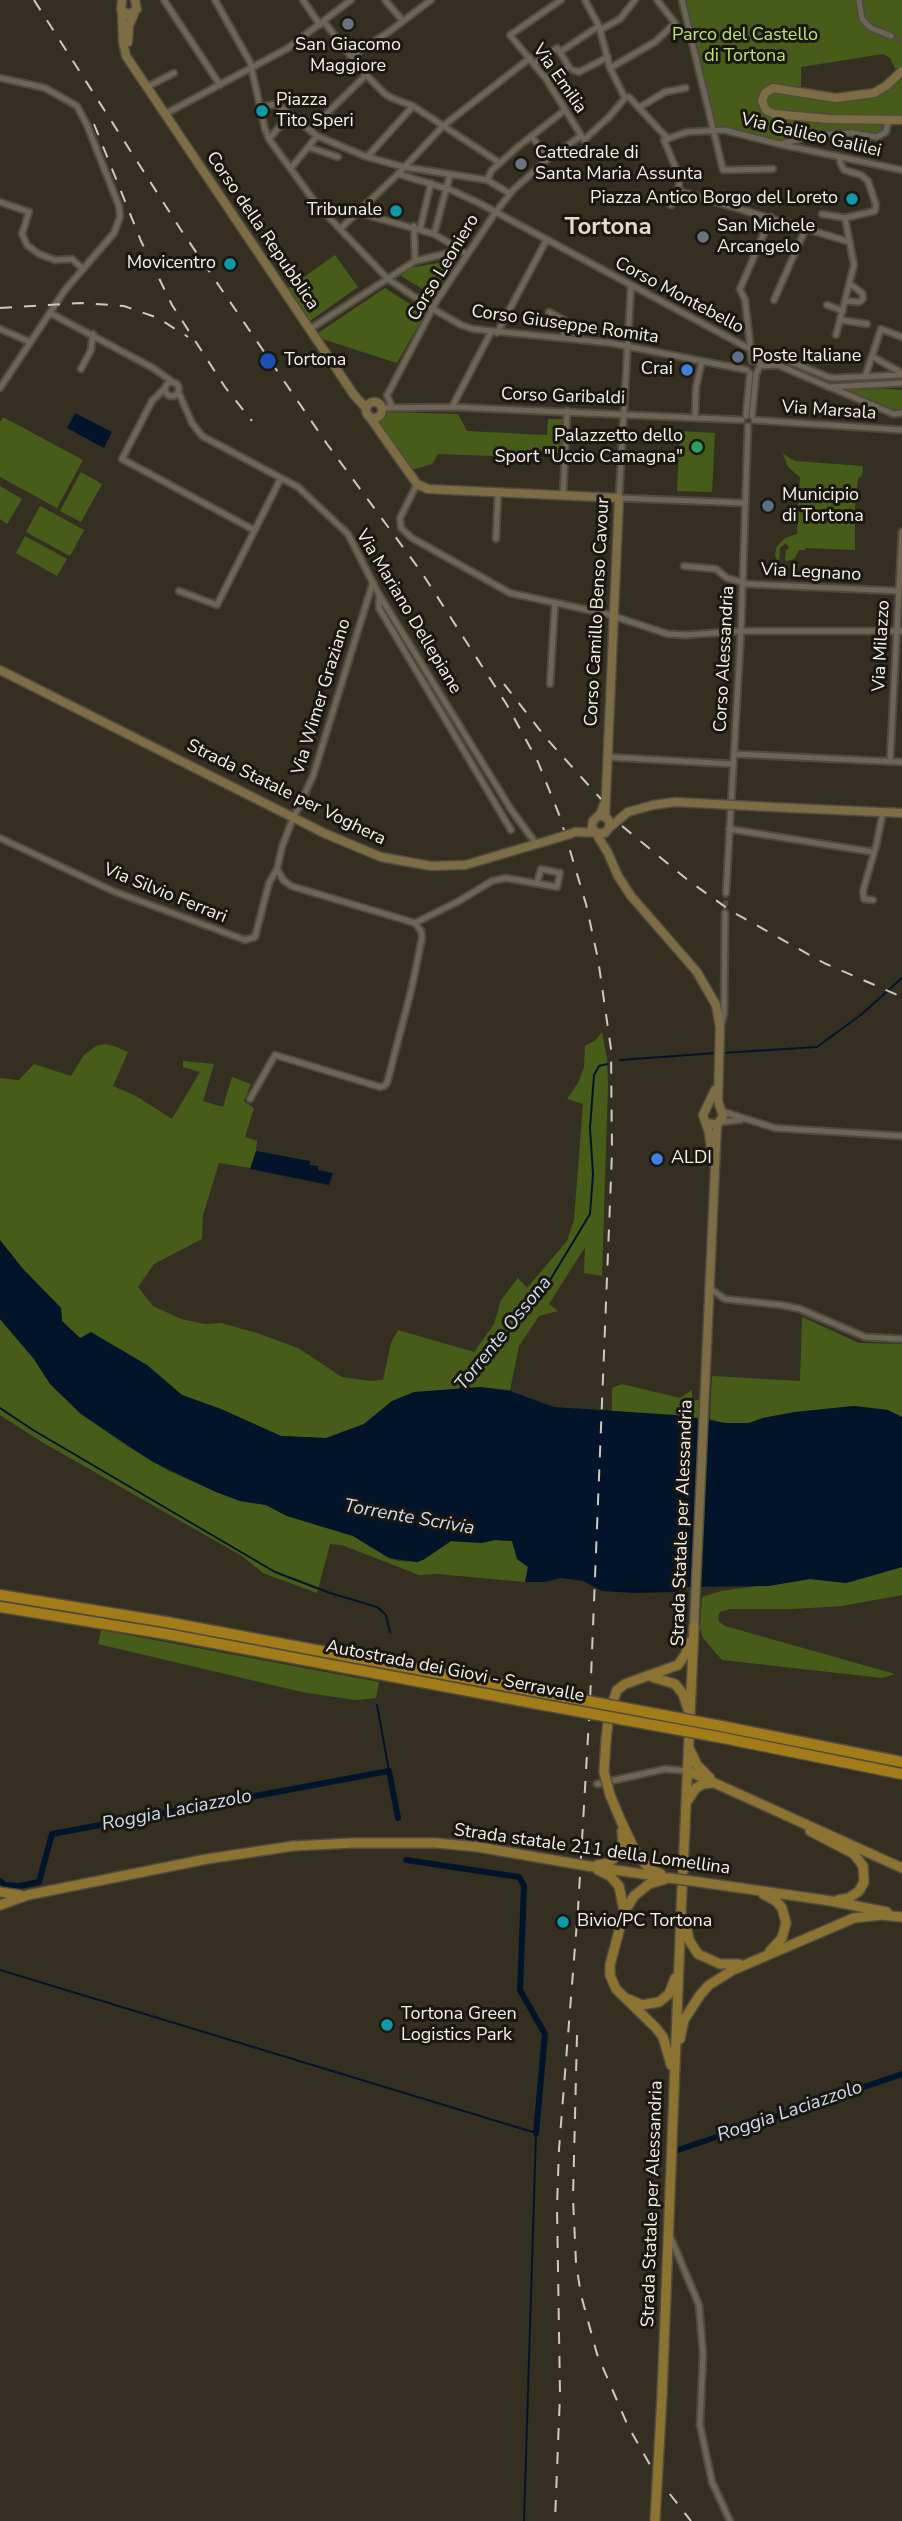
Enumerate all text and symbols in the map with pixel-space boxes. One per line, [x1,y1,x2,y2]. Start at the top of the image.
marker: San Giacomo Maggiore [340,16,356,32]
park label: Parco del Castello di Tortona [672,25,818,68]
place label: San Giacomo Maggiore [295,35,401,78]
street label: Via Emilia [527,40,591,118]
place label: Piazza Tito Speri [276,90,354,132]
marker: Piazza Tito Speri [254,103,270,119]
street label: Via Galileo Galilei [739,109,883,163]
place label: Cattedrale di Santa Maria Assunta [535,143,703,186]
street label: Corso della Repubblica [201,148,323,314]
marker: Cattedrale di Santa Maria Assunta [513,156,529,172]
place label: Piazza Antico Borgo del Loreto [590,188,838,210]
marker: Piazza Antico Borgo del Loreto [844,191,860,207]
place label: Tribunale [307,200,382,222]
marker: Tribunale [388,203,404,219]
street label: Corso Leoniero [404,211,484,325]
district label: Tortona [564,214,652,242]
place label: San Michele Arcangelo [717,216,815,258]
marker: San Michele Arcangelo [695,229,711,245]
place label: Movicentro [127,253,216,275]
street label: Corso Montebello [611,253,747,339]
marker: Movicentro [222,256,238,272]
street label: Corso Giuseppe Romita [470,301,660,349]
place label: Poste Italiane [752,346,861,368]
marker: Poste Italiane [730,349,746,365]
place label: Tortona [284,350,346,372]
marker: Tortona [258,351,278,371]
place label: Crai [641,359,673,381]
marker: Crai [679,362,695,378]
street label: Corso Garibaldi [501,384,625,410]
street label: Via Marsala [781,397,877,425]
place label: Palazzetto dello Sport "Uccio Camagna" [494,426,683,468]
marker: Palazzetto dello Sport "Uccio Camagna" [689,439,705,455]
place label: Municipio di Tortona [782,485,864,528]
street label: Corso Camillo Benso Cavour [581,497,615,727]
marker: Municipio di Tortona [760,498,776,514]
street label: Via Mariano Dellepiane [350,526,466,698]
street label: Via Legnano [760,560,862,586]
street label: Corso Alessandria [710,585,740,733]
street label: Via Milazzo [869,600,895,692]
street label: Via Wimer Graziano [288,616,356,778]
street label: Strada Statale per Voghera [183,735,389,851]
street label: Via Silvio Ferrari [100,859,230,929]
place label: ALDI [671,1148,712,1170]
marker: ALDI [649,1151,665,1167]
water label: Torrente Ossona [451,1272,557,1396]
street label: Strada Statale per Alessandria [668,1399,698,1647]
water label: Torrente Scrivia [342,1495,476,1541]
street label: Autostrada dei Giovi - Serravalle [324,1636,586,1708]
water label: Roggia Laciazzolo [100,1785,254,1837]
street label: Strada statale 211 della Lomellina [452,1820,732,1880]
place label: Bivio/PC Tortona [577,1911,712,1933]
marker: Bivio/PC Tortona [555,1914,571,1930]
place label: Tortona Green Logistics Park [401,2004,517,2046]
marker: Tortona Green Logistics Park [379,2017,395,2033]
water label: Roggia Laciazzolo [714,2076,866,2148]
street label: Strada Statale per Alessandria [638,2080,668,2328]

